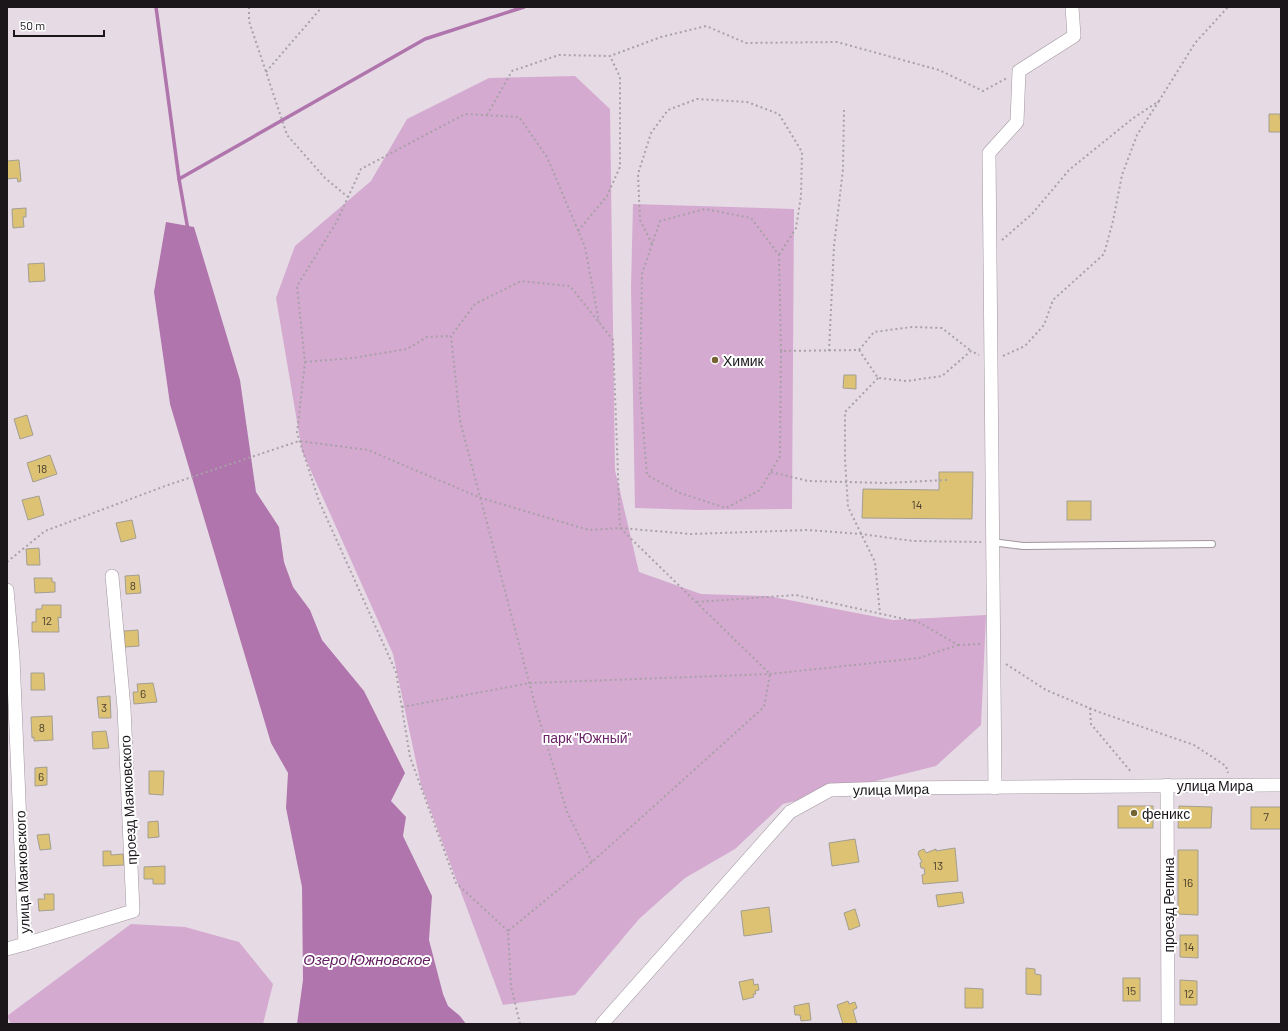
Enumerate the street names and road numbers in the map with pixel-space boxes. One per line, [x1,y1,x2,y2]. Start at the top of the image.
street label: проезд Маяковского [116,734,140,865]
street label: улица Мира [1177,777,1253,794]
street label: улица Мира [853,780,930,798]
street label: улица Маяковского [11,810,33,934]
street label: проезд Репина [1160,857,1177,953]

